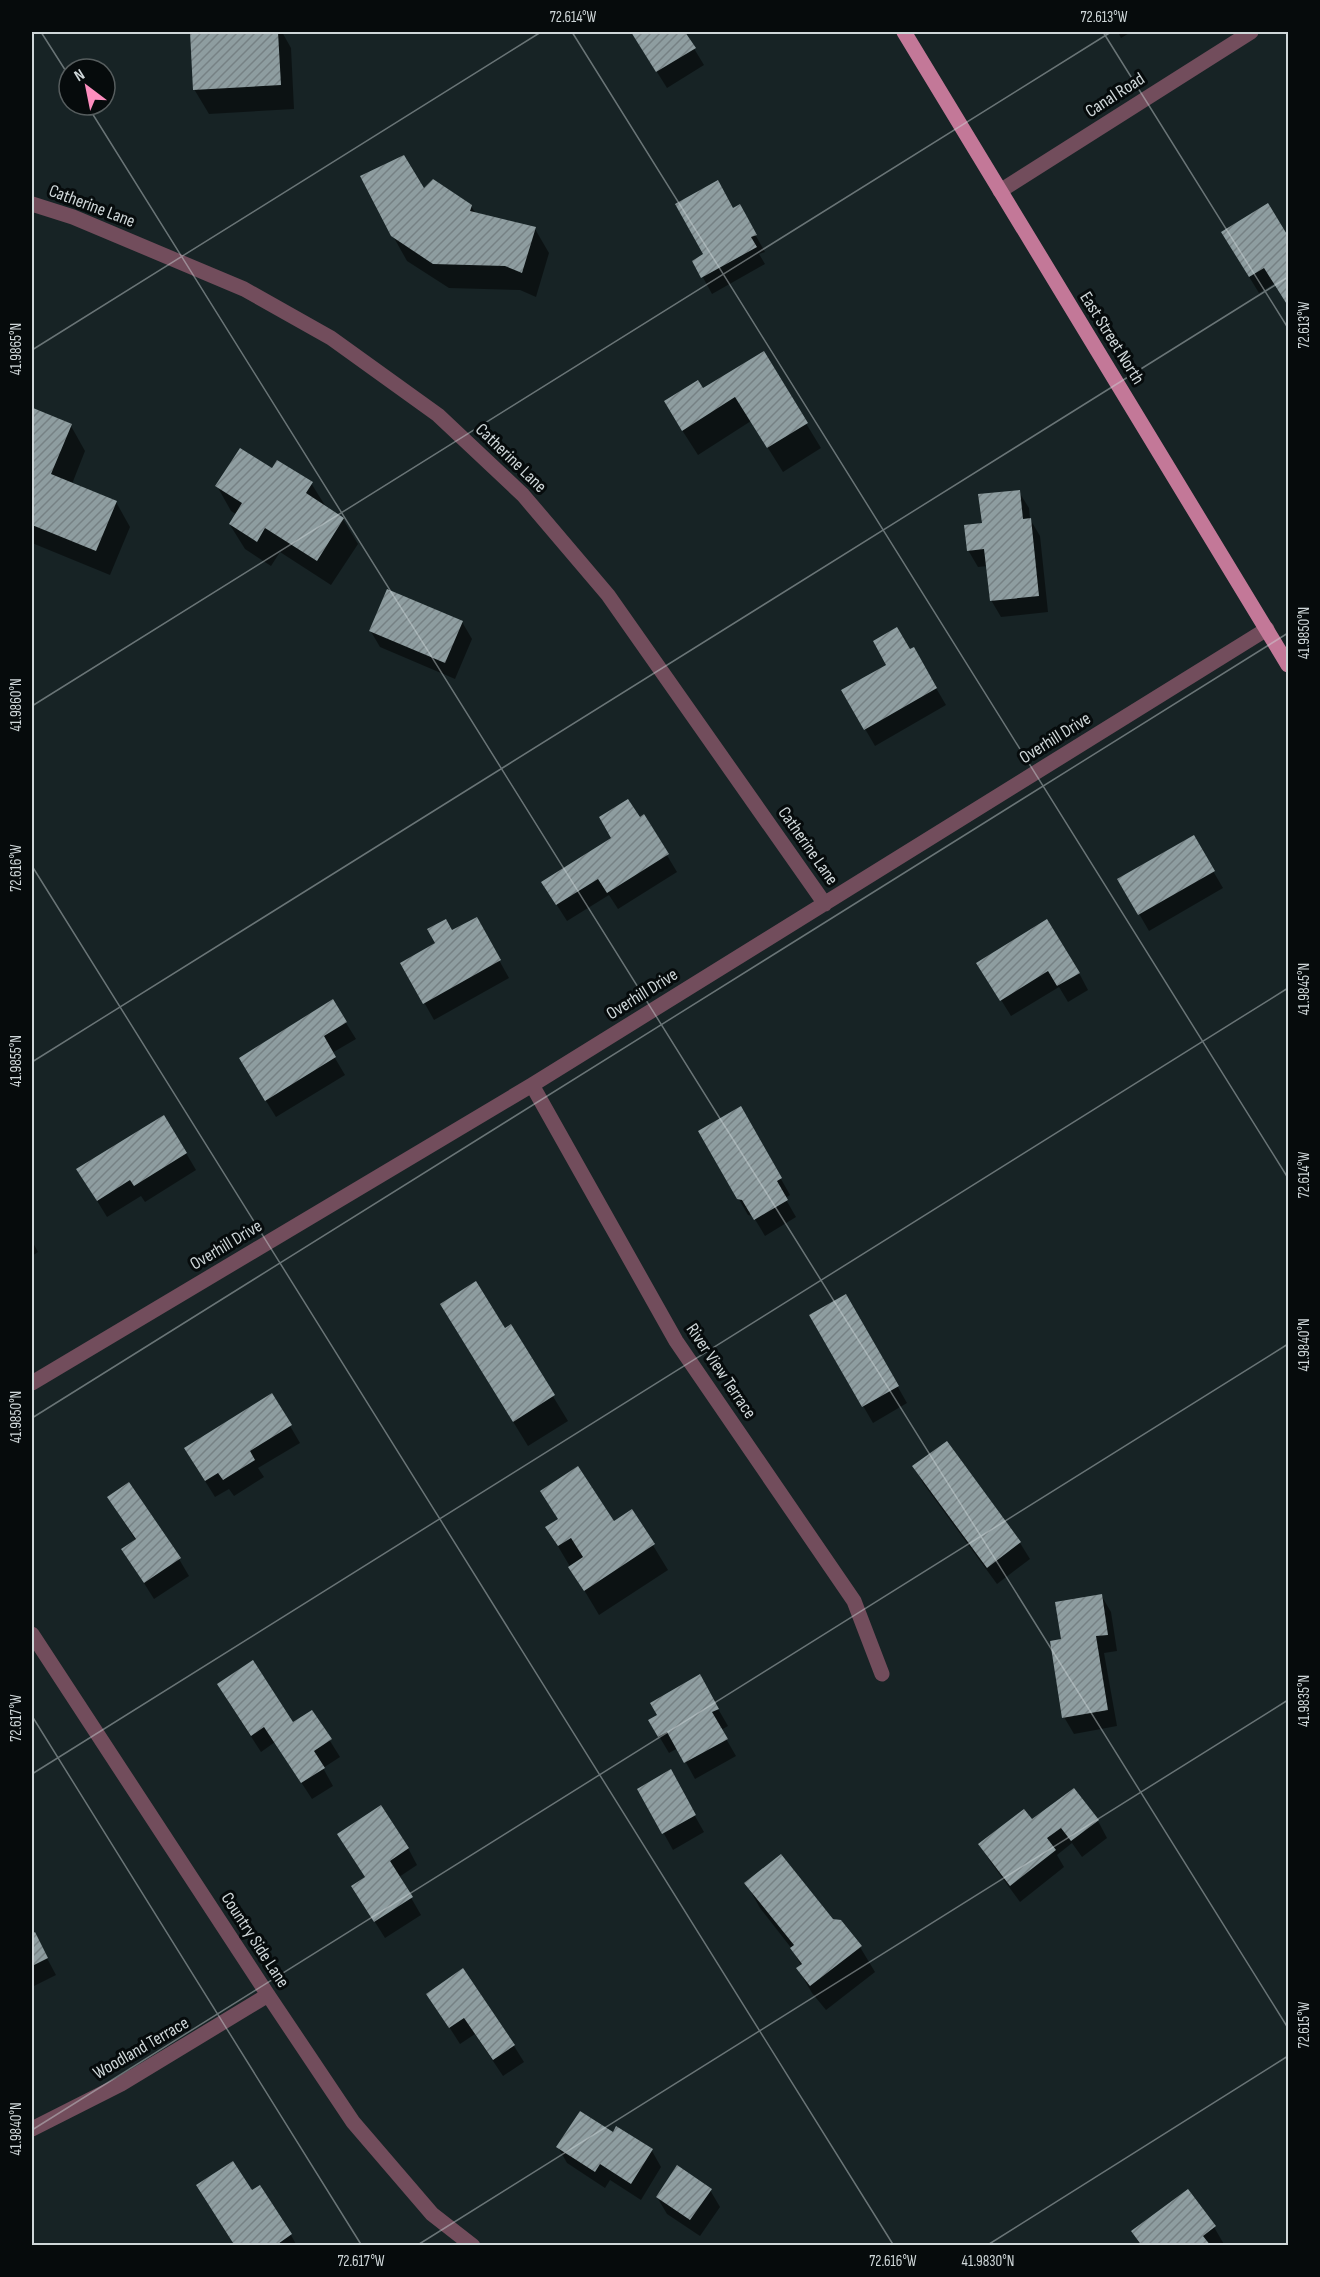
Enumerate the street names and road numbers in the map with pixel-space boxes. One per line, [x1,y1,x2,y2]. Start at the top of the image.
street label: Canal Road [1082,68,1148,122]
street label: Catherine Lane [46,180,138,232]
street label: East Street North [1075,288,1149,388]
street label: Catherine Lane [471,419,551,497]
street label: Overhill Drive [1015,708,1095,768]
street label: Catherine Lane [773,803,843,889]
street label: Overhill Drive [602,964,682,1024]
street label: Overhill Drive [186,1215,266,1275]
street label: River View Terrace [682,1320,760,1422]
street label: Country Side Lane [216,1888,294,1992]
street label: Woodland Terrace [89,2012,193,2084]

